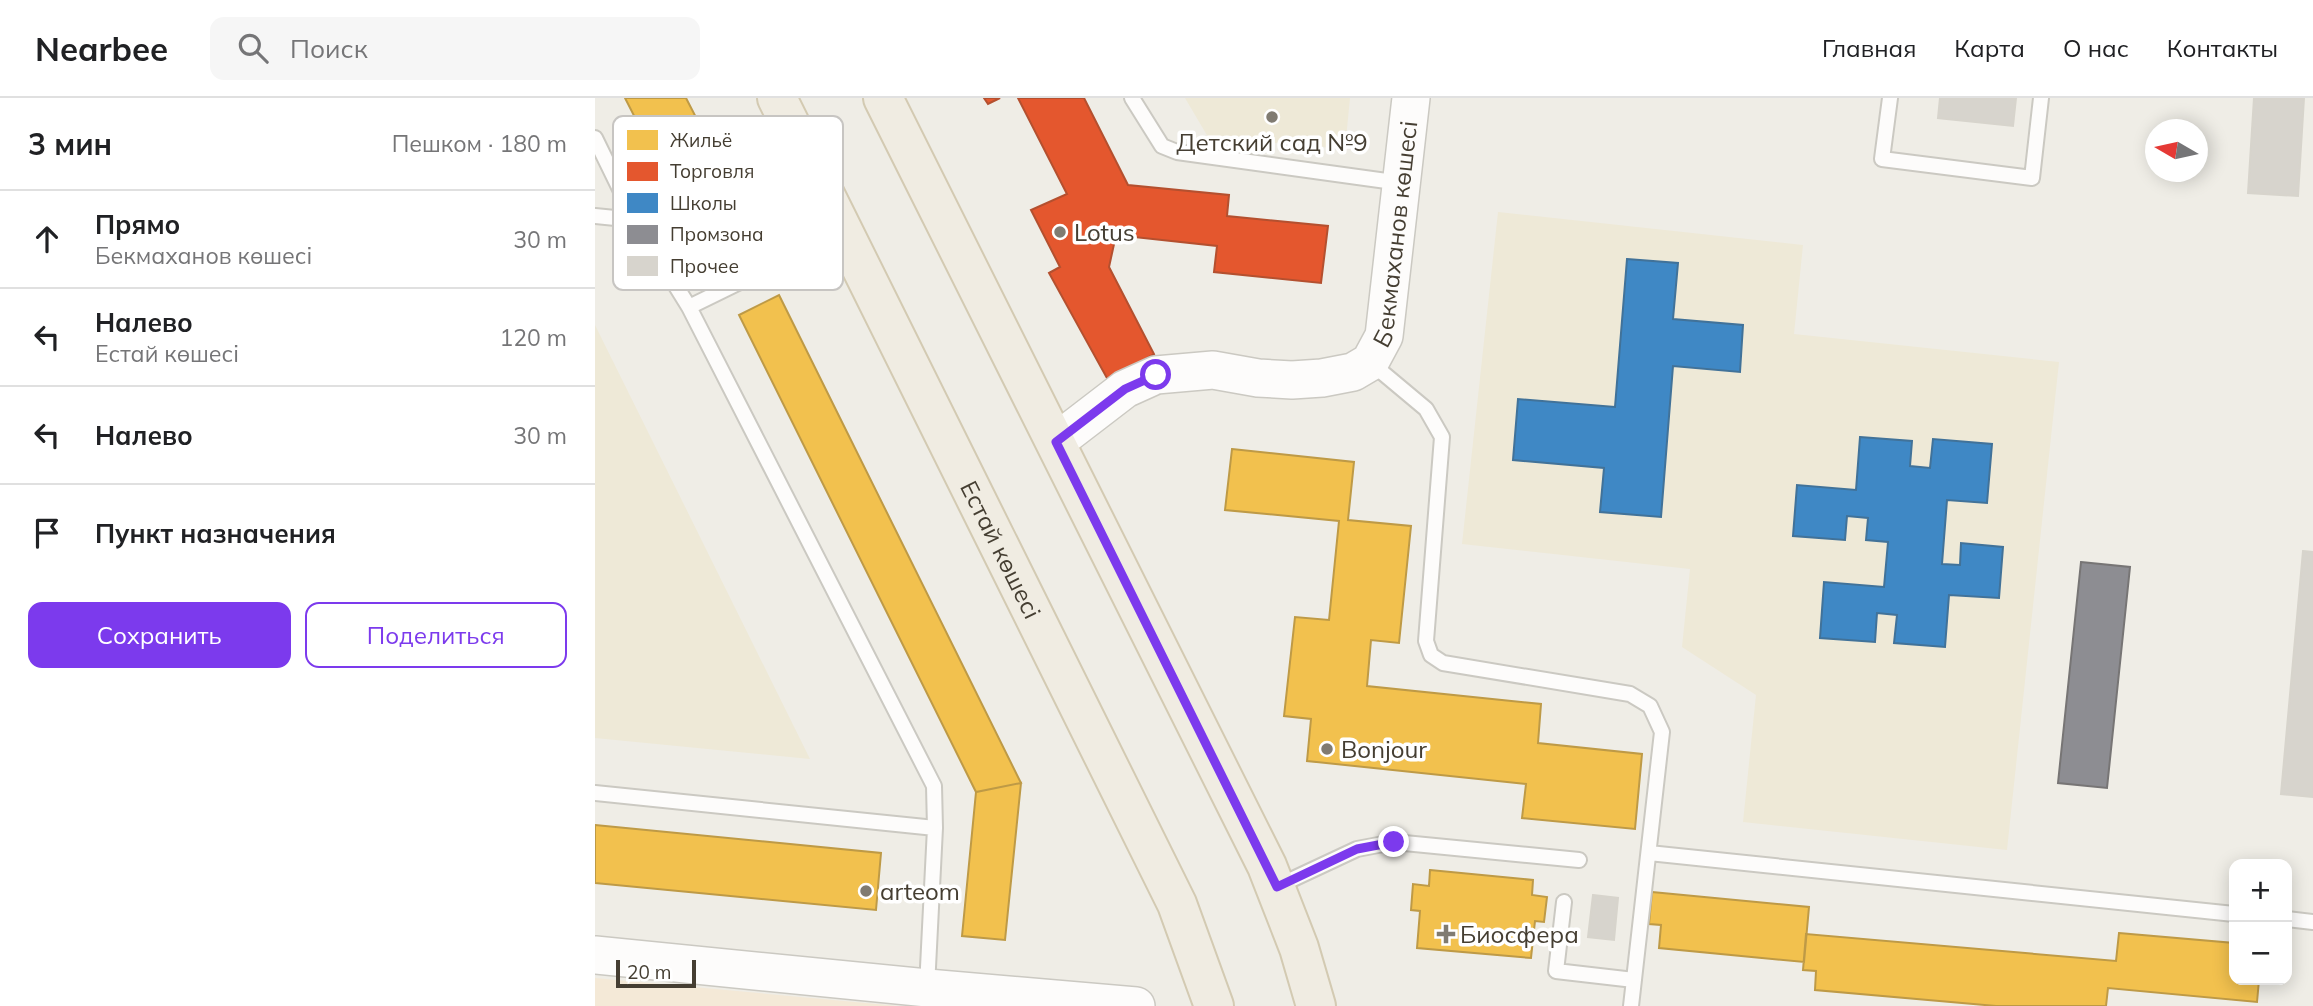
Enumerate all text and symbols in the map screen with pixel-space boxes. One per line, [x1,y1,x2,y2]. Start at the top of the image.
search box [210,17,700,80]
text: Nearbee [35,28,168,69]
icon: search [234,29,272,67]
text: Поиск [290,32,368,65]
text: Главная [1822,33,1916,63]
text: Карта [1954,33,2025,63]
text: О нас [2063,33,2129,63]
text: Контакты [2167,33,2278,63]
marker: Детский сад №9 [1264,109,1280,125]
legend [613,116,843,290]
street label: Бекмаханов көшесі [1366,119,1423,352]
north arrow [2145,119,2208,182]
text: 3 мин [28,125,112,163]
place label: Детский сад №9 [1176,127,1368,157]
text: Жильё [670,128,732,152]
text: Пешком · 180 m [392,129,567,158]
text: Торговля [670,159,754,183]
text: Школы [670,191,737,215]
text: Прямо [95,208,180,241]
place label: Lotus [1074,217,1135,247]
icon: ahead [28,220,66,258]
text: Промзона [670,222,764,246]
marker: Lotus [1052,224,1068,240]
text: 30 m [513,225,567,254]
text: Бекмаханов көшесі [95,241,312,270]
text: Прочее [670,254,739,278]
text: Налево [95,306,193,339]
icon: left [28,318,66,356]
text: 120 m [499,323,567,352]
text: Естай көшесі [95,339,239,368]
route start [1140,359,1171,390]
icon: left [28,416,66,454]
text: Налево [95,419,193,452]
text: 30 m [513,421,567,450]
street label: Естай көшесі [954,476,1048,623]
icon: arrive [28,514,66,552]
text: Пункт назначения [95,517,336,550]
button: Сохранить [28,602,291,668]
button: Поделиться [305,602,567,668]
place label: Bonjour [1341,734,1427,764]
marker: Bonjour [1319,741,1335,757]
route end [1378,826,1409,857]
map controls [2229,859,2292,985]
button: + [2229,859,2292,922]
place label: arteom [880,876,960,906]
marker: arteom [858,883,874,899]
place label: Биосфера [1460,919,1579,949]
button: − [2229,922,2292,985]
marker: Биосфера [1438,926,1454,942]
scale bar [616,957,697,989]
text: 20 m [627,960,671,984]

